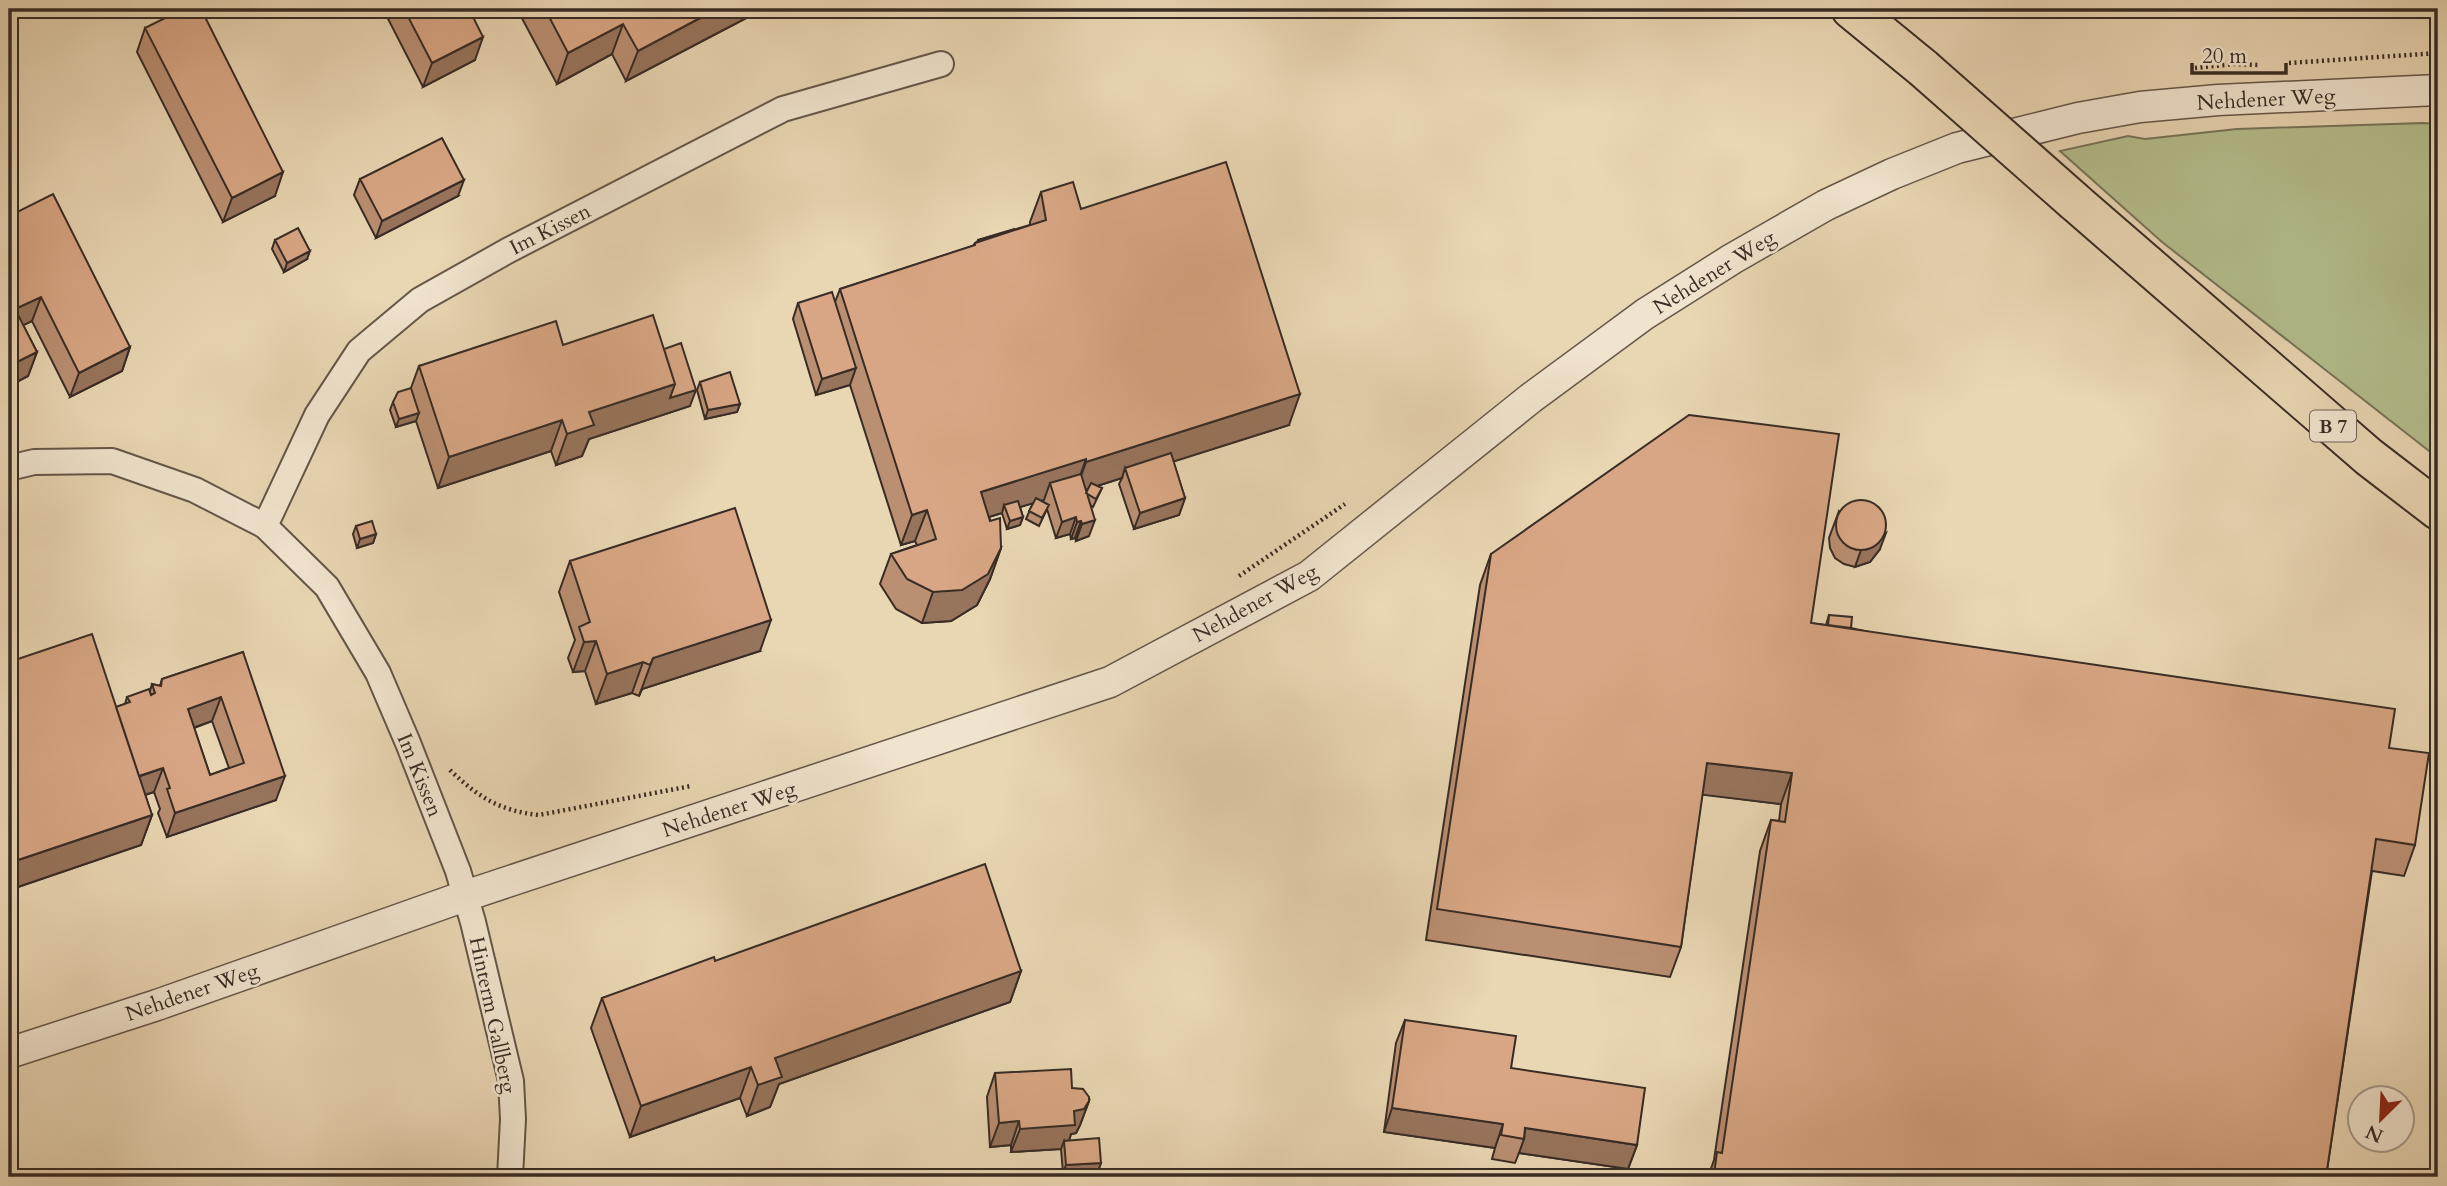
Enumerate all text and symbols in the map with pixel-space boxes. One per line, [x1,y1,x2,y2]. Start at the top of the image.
scale bar [2192,32,2286,76]
text: 20 m [2202,42,2247,71]
street label: Nehdener Weg [2196,81,2336,118]
street label: Im Kissen [505,197,596,262]
street label: Nehdener Weg [1648,223,1781,322]
road number: B 7 [2310,410,2356,442]
street label: Nehdener Weg [1187,557,1323,650]
street label: Im Kissen [390,729,449,821]
street label: Nehdener Weg [659,774,800,845]
street label: Hinterm Gallberg [462,934,523,1096]
street label: Nehdener Weg [122,956,263,1029]
north arrow [2346,1084,2416,1154]
text: N [2361,1118,2387,1149]

